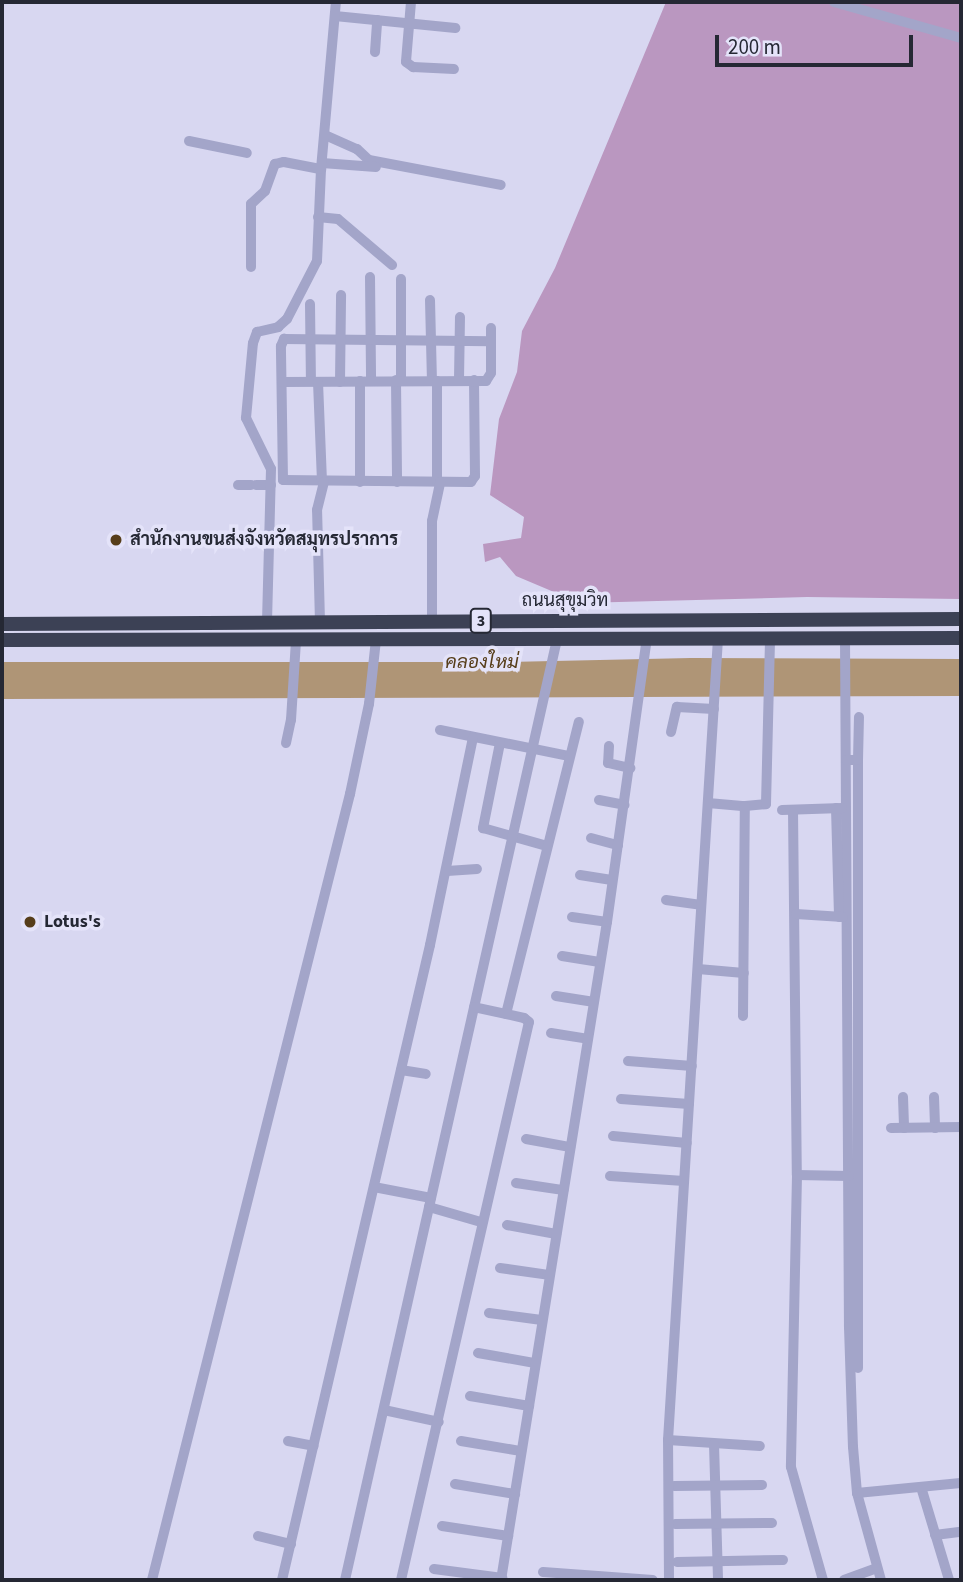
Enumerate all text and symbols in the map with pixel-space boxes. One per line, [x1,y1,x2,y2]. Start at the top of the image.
scale bar [718,21,916,65]
text: 200 m [728,32,781,62]
place label: สำนักงานขนส่งจังหวัดสมุทรปราการ [130,529,398,551]
marker: สำนักงานขนส่งจังหวัดสมุทรปราการ [108,532,124,548]
street label: ถนนสุขุมวิท [522,590,608,612]
road number: 3 [469,608,493,634]
water label: คลองใหม่ [445,652,519,674]
place label: Lotus's [44,911,101,933]
marker: Lotus's [22,914,38,930]

